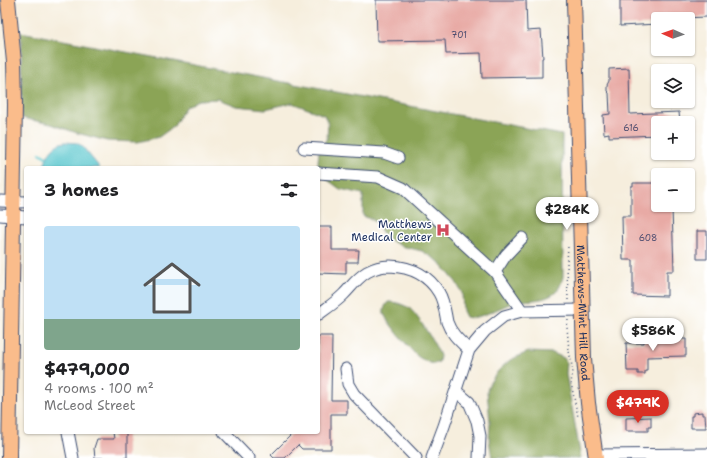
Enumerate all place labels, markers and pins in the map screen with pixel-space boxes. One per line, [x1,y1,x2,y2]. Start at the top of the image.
pin: $284K [539,197,595,231]
place label: Matthews Medical Center [351,217,432,245]
hospital icon: Matthews Medical Center [435,222,451,238]
pin: $586K [625,318,681,352]
pin: $479K [610,390,666,424]

